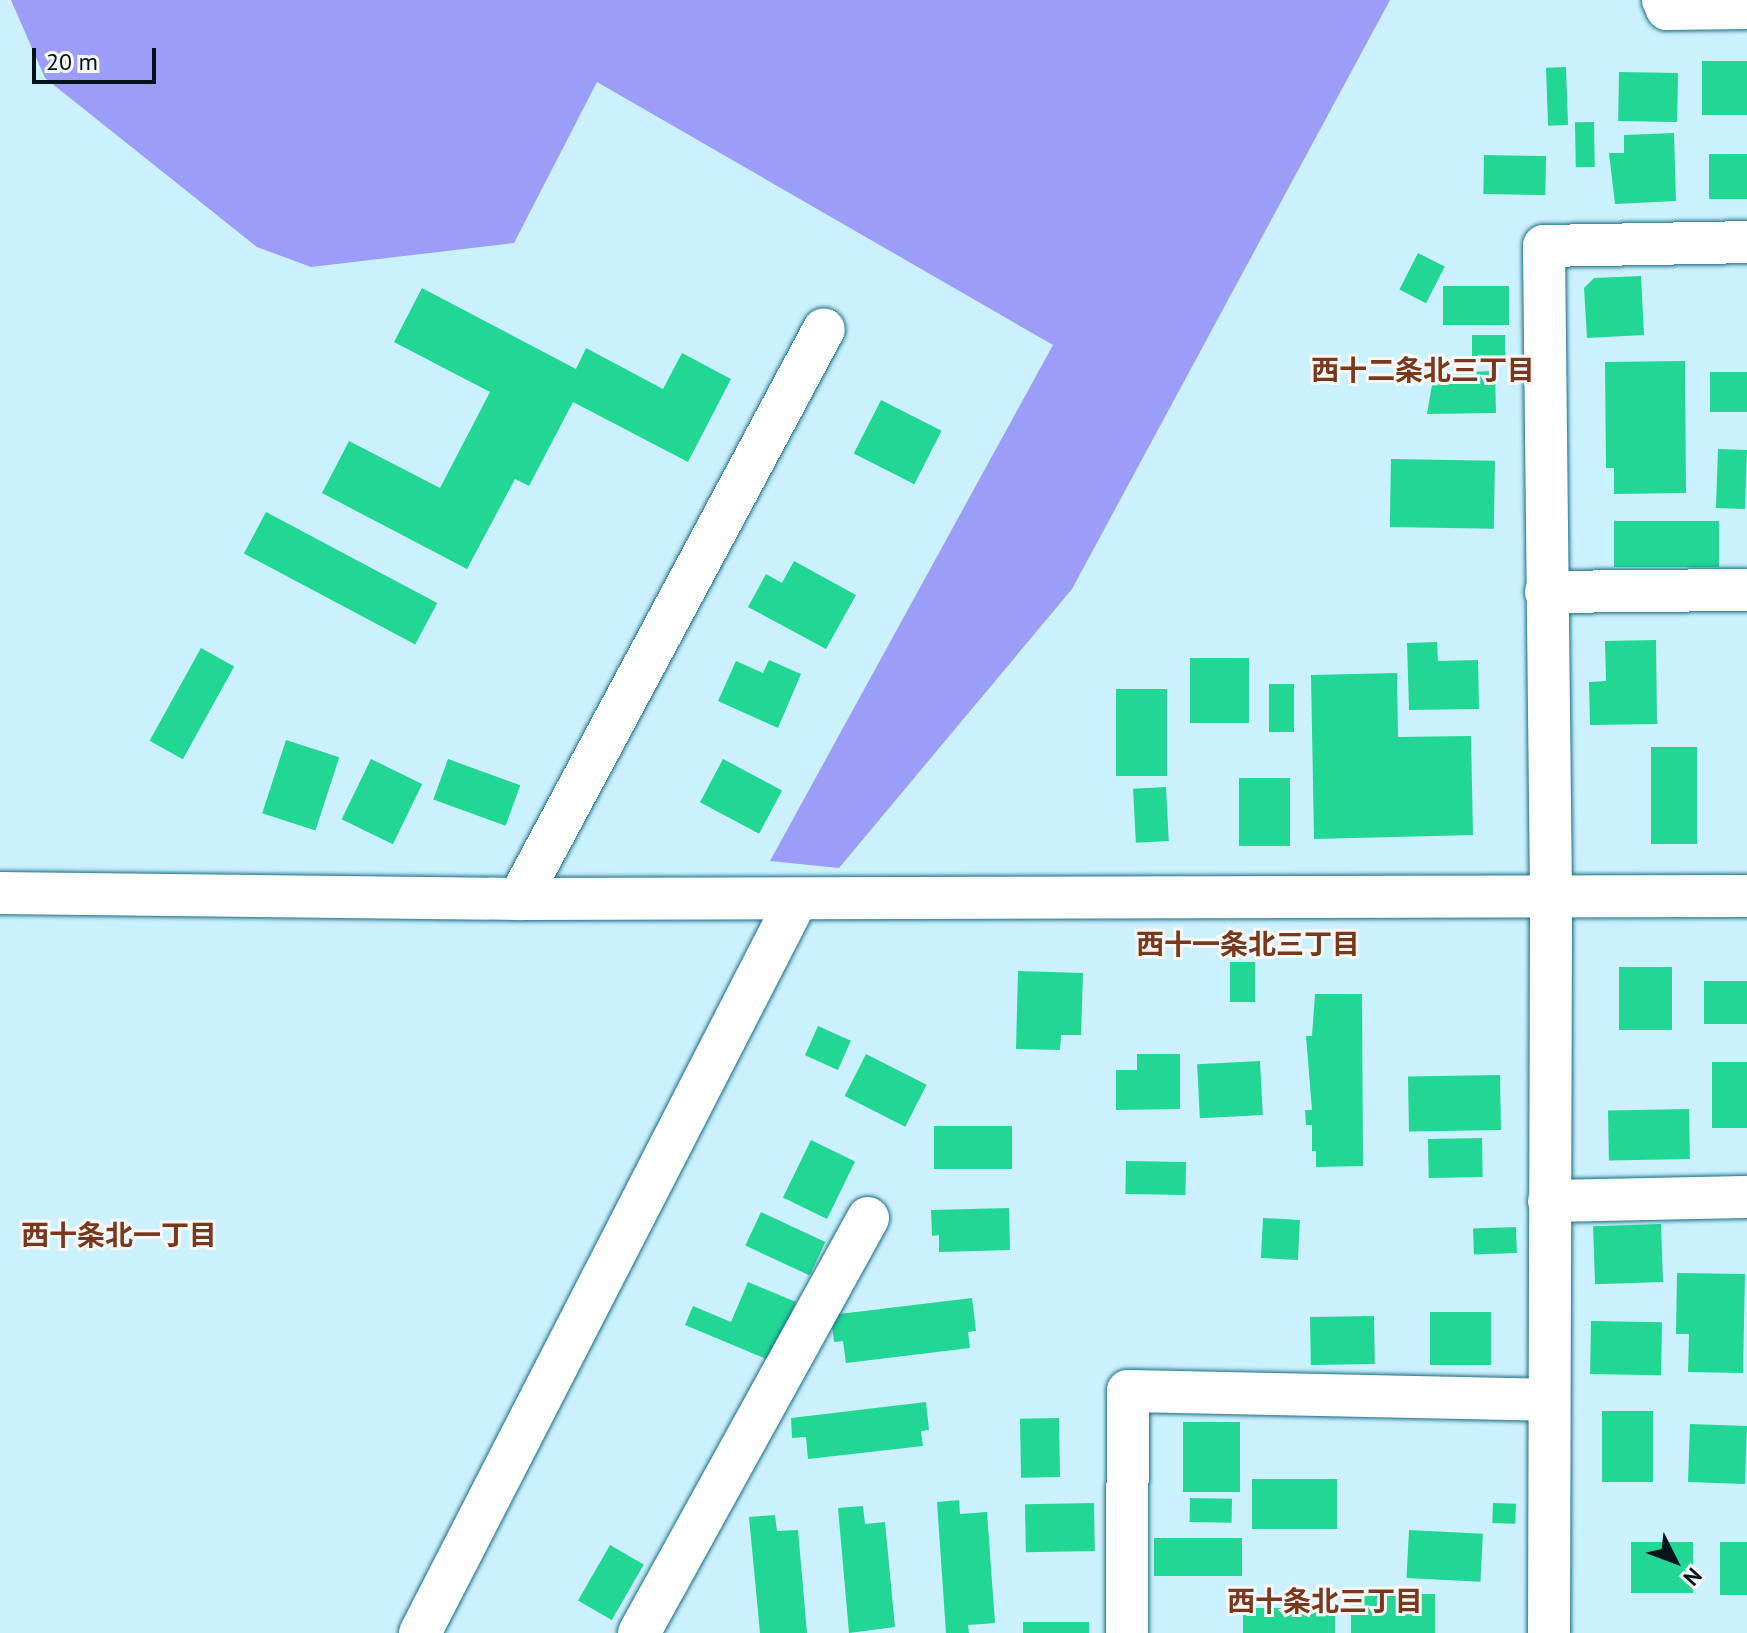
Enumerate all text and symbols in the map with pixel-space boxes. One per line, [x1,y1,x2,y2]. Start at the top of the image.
scale bar [36,32,160,82]
text: 20 m [46,46,98,77]
district label: 西十二条北三丁目 [1311,353,1535,387]
district label: 西十一条北三丁目 [1136,927,1360,961]
district label: 西十条北一丁目 [21,1218,217,1252]
north arrow [1635,1521,1715,1601]
text: N [1678,1562,1708,1592]
district label: 西十条北三丁目 [1227,1584,1423,1618]

